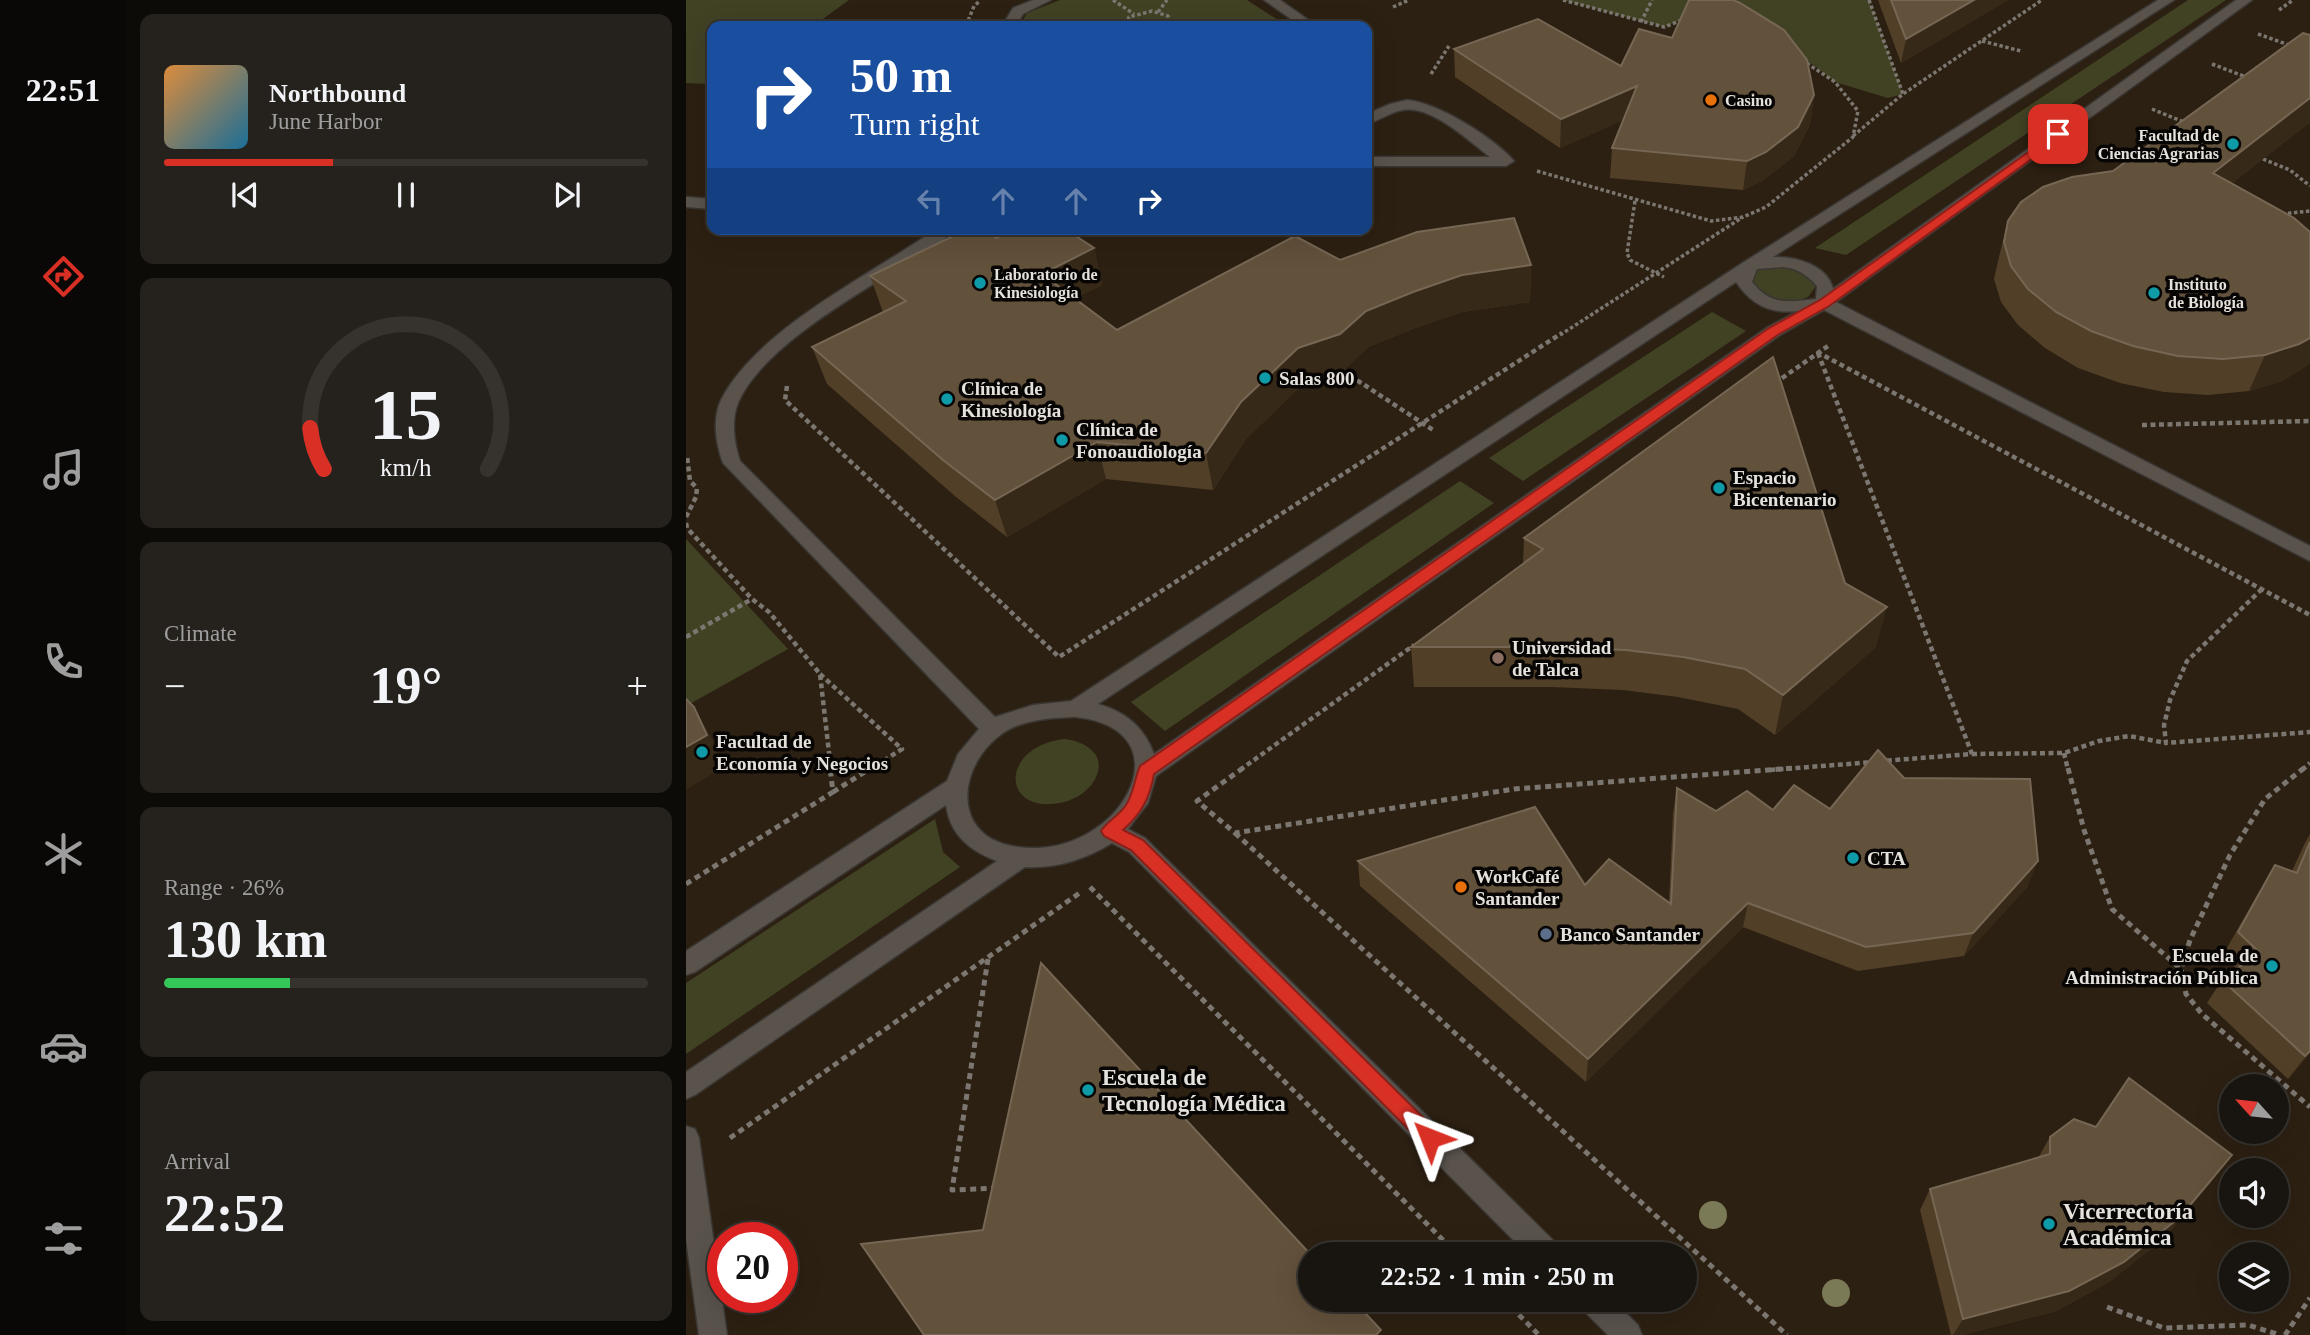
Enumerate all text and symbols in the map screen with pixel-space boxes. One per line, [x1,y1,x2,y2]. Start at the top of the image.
text: 50 m [850,48,952,103]
icon: right [735,49,826,140]
text: 22:51 [26,72,100,108]
text: Northbound [269,79,406,108]
marker: Casino [1703,92,1719,108]
place label: Casino [1725,92,1772,109]
pin [2028,104,2088,164]
text: Turn right [850,106,980,142]
text: June Harbor [269,109,382,134]
icon: arrive [2039,115,2077,153]
place label: Facultad de Ciencias Agrarias [2098,127,2219,163]
marker: Facultad de Ciencias Agrarias [2225,136,2241,152]
icon: previous [226,176,264,214]
icon: pause [387,176,425,214]
icon: next [548,176,586,214]
icon: left [911,182,949,220]
icon: ahead [984,182,1022,220]
icon: ahead [1057,182,1095,220]
icon: right [1130,182,1168,220]
icon: directions [39,252,88,301]
place label: Laboratorio de Kinesiología [994,266,1098,302]
marker: Laboratorio de Kinesiología [972,275,988,291]
place label: Instituto de Biología [2168,276,2244,312]
marker: Instituto de Biología [2146,285,2162,301]
place label: Salas 800 [1279,368,1355,389]
marker: Salas 800 [1257,370,1273,386]
text: 15 [370,375,442,456]
place label: Clínica de Kinesiología [961,378,1062,421]
marker: Clínica de Kinesiología [939,391,955,407]
place label: Clínica de Fonoaudiología [1076,419,1202,462]
marker: Clínica de Fonoaudiología [1054,432,1070,448]
icon: music [39,445,88,494]
text: km/h [380,454,432,481]
place label: Espacio Bicentenario [1733,467,1836,510]
marker: Espacio Bicentenario [1711,480,1727,496]
text: Climate [164,621,237,646]
icon: phone [39,637,88,686]
place label: Universidad de Talca [1512,637,1612,680]
marker: Universidad de Talca [1490,650,1506,666]
text: 19° [370,657,442,714]
text: − [164,665,185,707]
text: + [627,665,648,707]
place label: Facultad de Economía y Negocios [716,731,888,774]
marker: Facultad de Economía y Negocios [694,744,710,760]
icon: climate [39,829,88,878]
place label: CTA [1867,848,1906,869]
marker: CTA [1845,850,1861,866]
place label: WorkCafé Santander [1475,866,1560,909]
text: Range · 26% [164,875,284,900]
marker: WorkCafé Santander [1453,879,1469,895]
text: 130 km [164,911,327,968]
place label: Banco Santander [1560,924,1700,945]
marker: Banco Santander [1538,926,1554,942]
place label: Escuela de Administración Pública [2065,945,2258,988]
marker: Escuela de Administración Pública [2264,958,2280,974]
icon: car [39,1022,88,1071]
place label: Escuela de Tecnología Médica [1102,1065,1286,1116]
north arrow [2219,1074,2289,1144]
map controls [2219,1074,2289,1312]
marker: Escuela de Tecnología Médica [1080,1082,1096,1098]
position arrow [1393,1101,1467,1175]
text: Arrival [164,1149,230,1174]
button: sound [2219,1158,2289,1228]
text: 22:52 [164,1185,285,1242]
place label: Vicerrectoría Académica [2063,1199,2194,1250]
icon: filters [39,1214,88,1263]
marker: Vicerrectoría Académica [2041,1216,2057,1232]
speed limit sign: 20 [707,1222,798,1313]
button: layers [2219,1242,2289,1312]
text: 22:52 · 1 min · 250 m [1381,1262,1615,1291]

